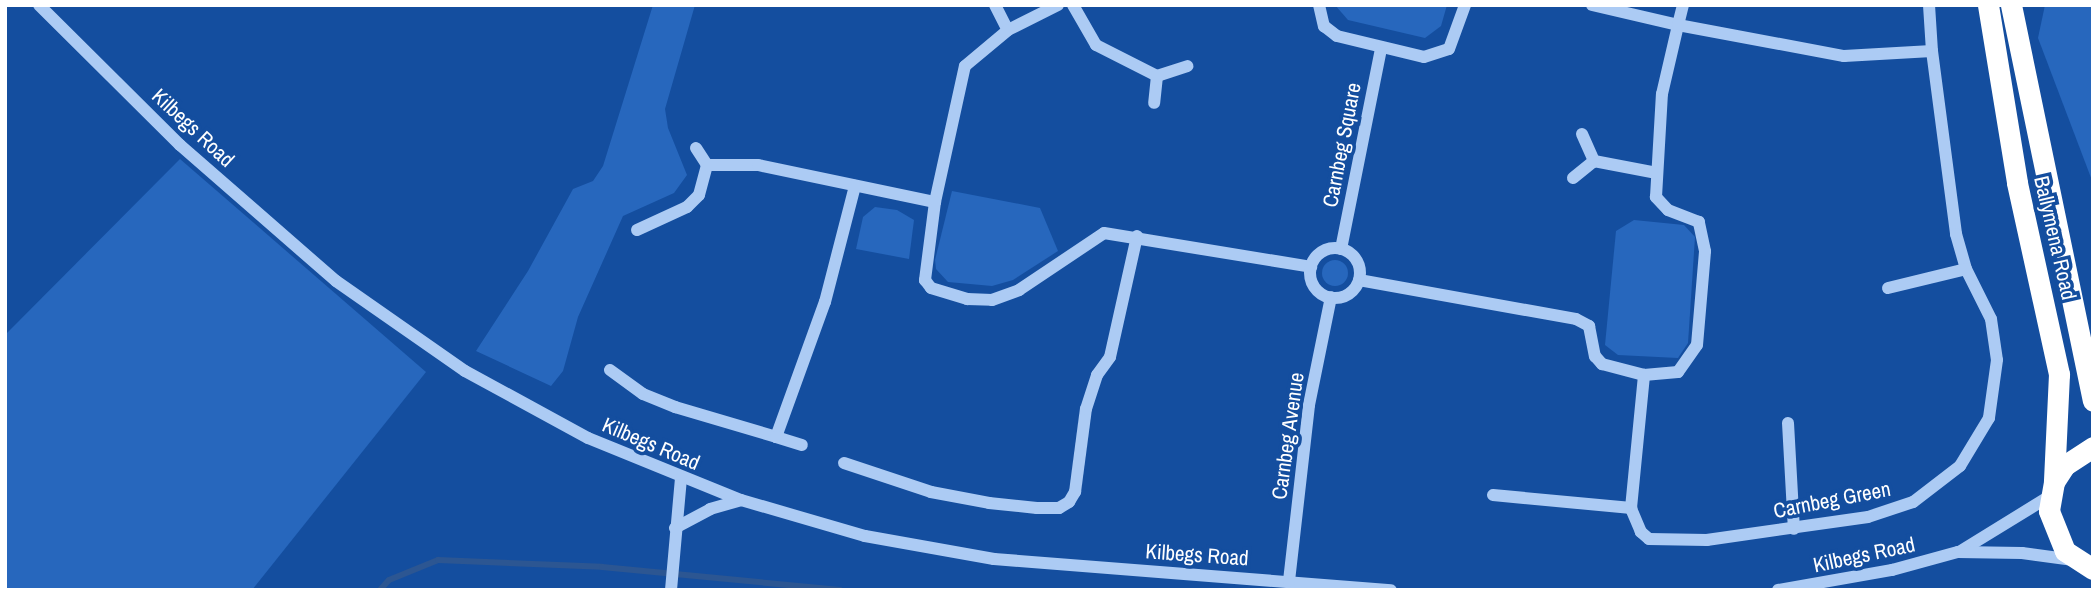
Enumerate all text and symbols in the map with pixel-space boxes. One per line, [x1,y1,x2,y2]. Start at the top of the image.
street label: Carnbeg Square [1318,81,1366,209]
street label: Kilbegs Road [147,84,239,172]
street label: Ballymena Road [2029,174,2081,302]
street label: Carnbeg Avenue [1267,370,1309,502]
street label: Kilbegs Road [598,412,704,476]
street label: Carnbeg Green [1771,476,1893,524]
street label: Kilbegs Road [1811,532,1917,578]
street label: Kilbegs Road [1145,539,1249,571]

